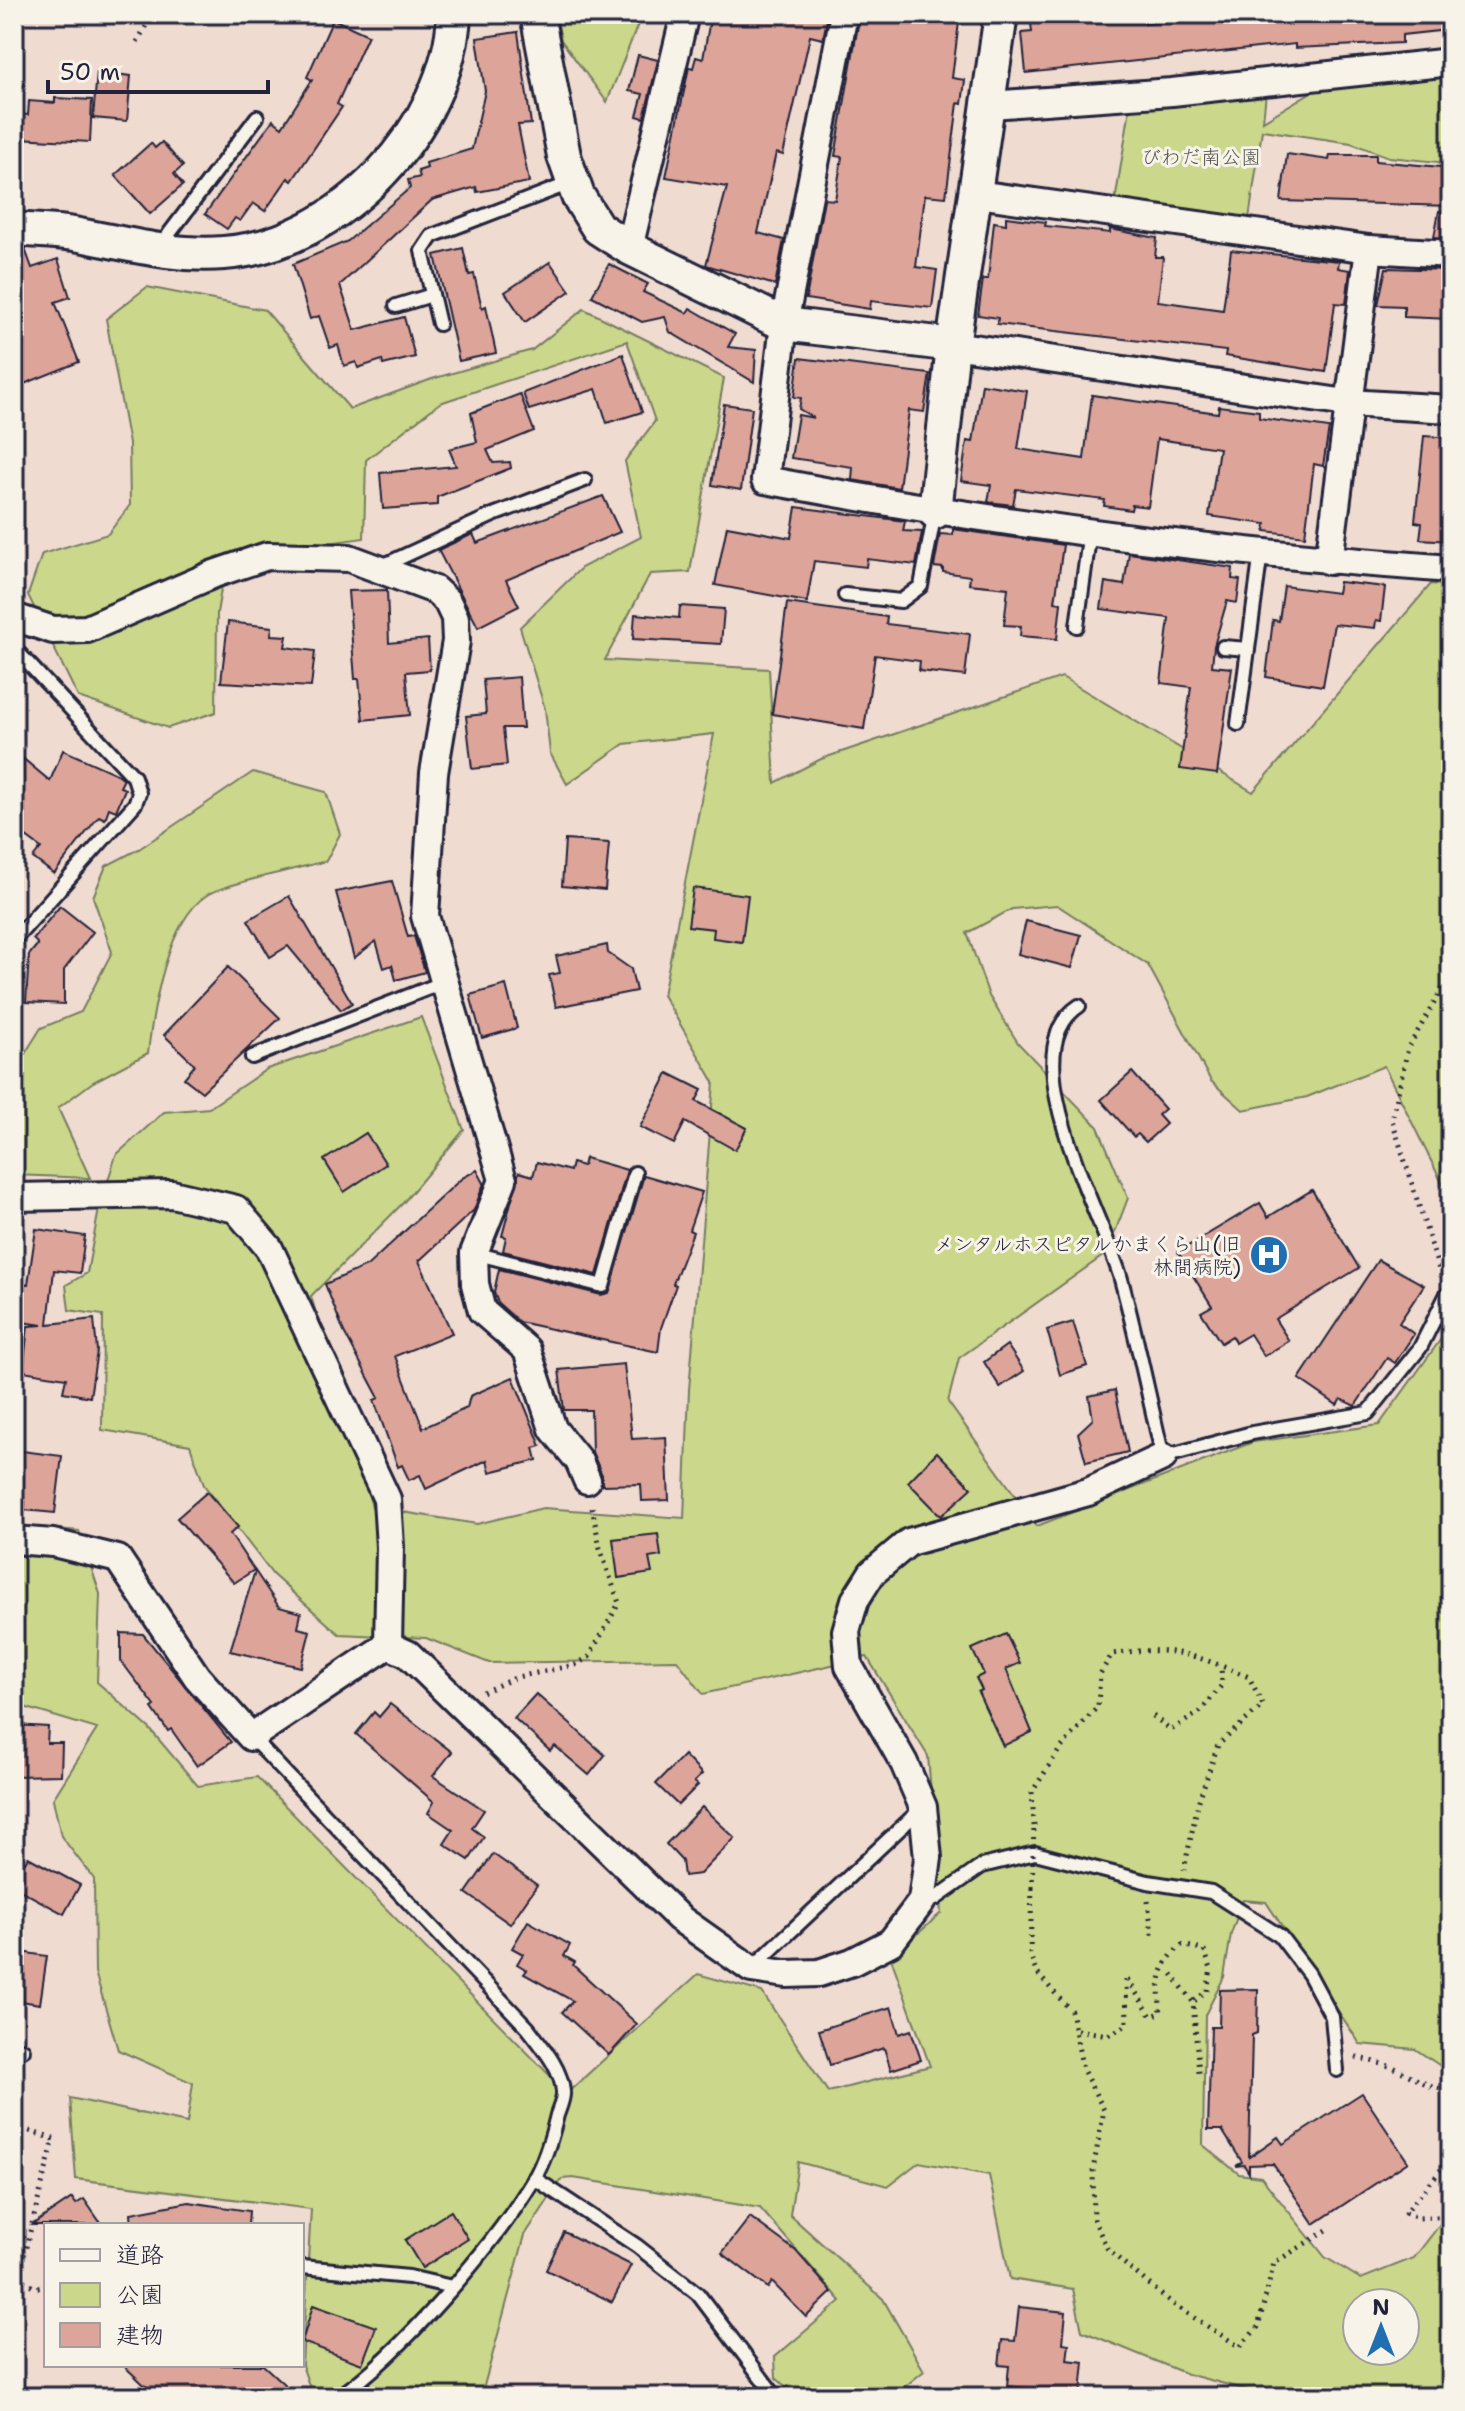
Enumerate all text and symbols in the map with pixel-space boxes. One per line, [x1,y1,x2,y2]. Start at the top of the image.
scale bar [48,44,268,94]
text: 50 m [60,56,120,88]
park label: びわだ南公園 [1141,144,1261,170]
place label: メンタルホスピタルかまくら山(旧 林間病院) [934,1231,1241,1280]
hospital icon: メンタルホスピタルかまくら山(旧 林間病院) [1248,1234,1290,1276]
legend [44,2223,304,2367]
text: 道路 [116,2239,164,2271]
text: 公園 [116,2279,164,2311]
north arrow [1341,2287,1421,2367]
text: N [1372,2293,1390,2322]
text: 建物 [116,2319,164,2351]

